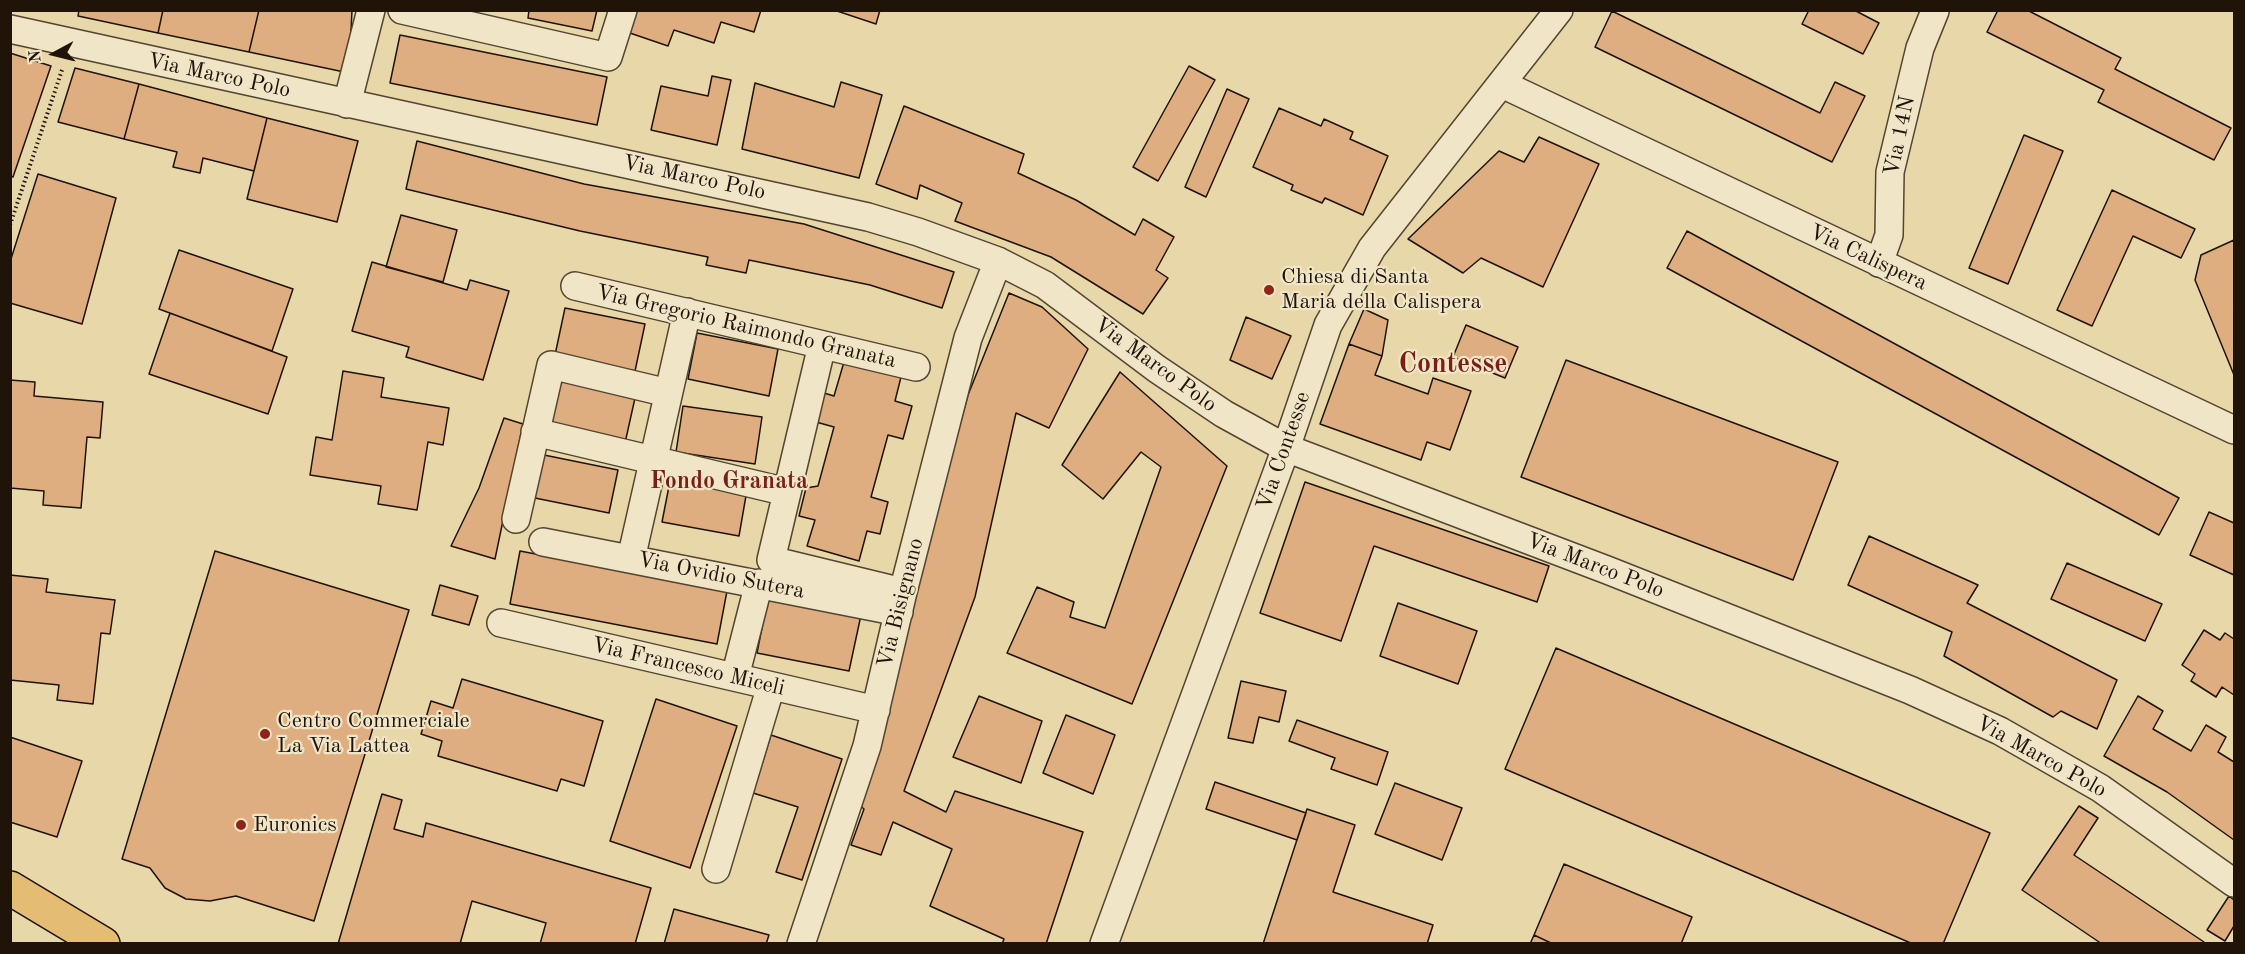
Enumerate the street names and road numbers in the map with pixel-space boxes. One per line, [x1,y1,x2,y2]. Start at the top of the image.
street label: Via Marco Polo [145,48,293,104]
street label: Via 14N [1879,93,1921,179]
street label: Via Marco Polo [620,150,768,206]
street label: Via Calispera [1805,219,1931,297]
street label: Via Gregorio Raimondo Granata [593,280,899,374]
street label: Via Marco Polo [1088,312,1222,418]
street label: Via Contesse [1251,388,1317,514]
street label: Via Marco Polo [1522,528,1668,604]
street label: Via Bisignano [872,535,930,671]
street label: Via Ovidio Sutera [635,547,807,605]
street label: Via Francesco Miceli [589,632,787,702]
street label: Via Marco Polo [1971,710,2111,804]

